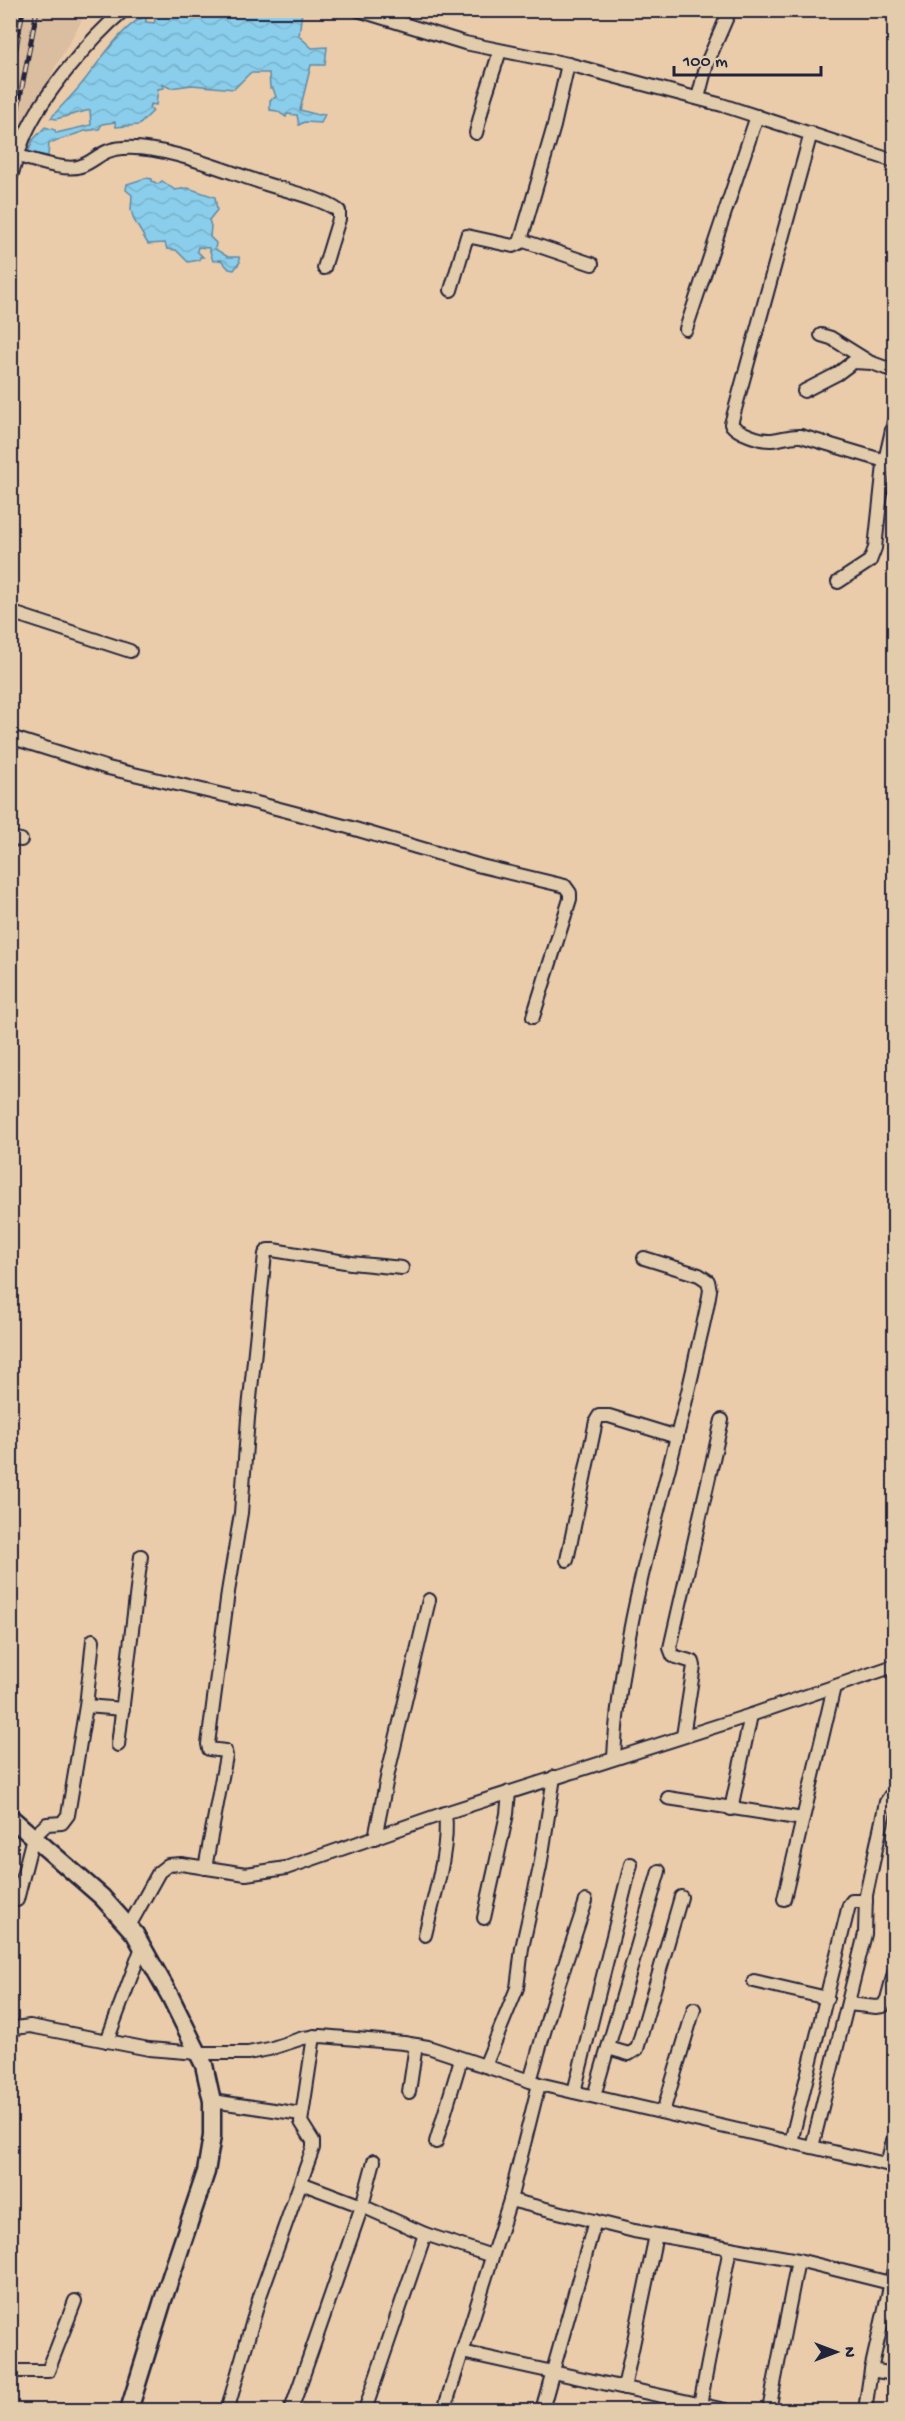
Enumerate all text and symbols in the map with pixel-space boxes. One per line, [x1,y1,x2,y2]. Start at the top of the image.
scale bar [674,39,821,77]
text: 100 m [682,52,728,73]
north arrow [806,2322,866,2382]
text: N [838,2347,857,2358]

